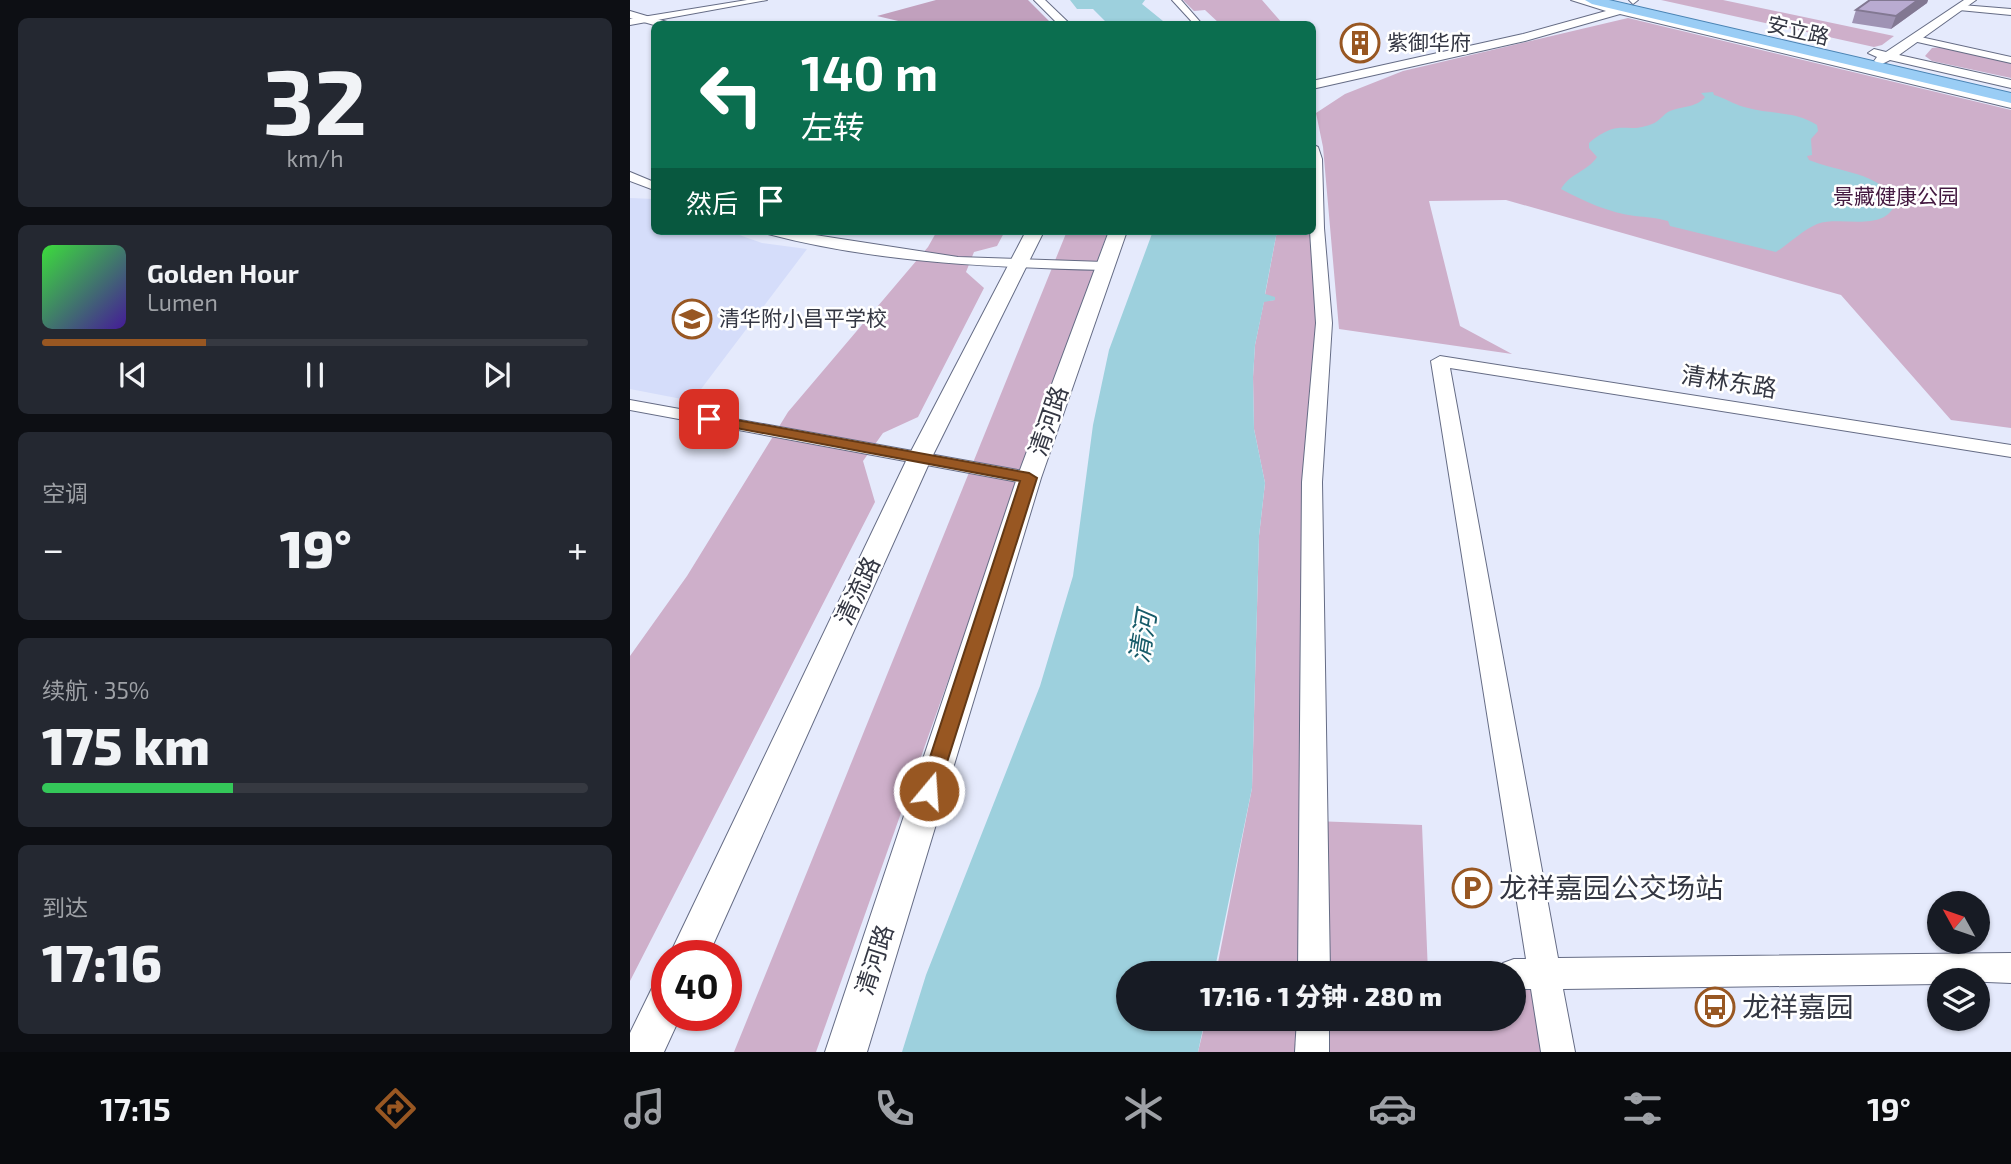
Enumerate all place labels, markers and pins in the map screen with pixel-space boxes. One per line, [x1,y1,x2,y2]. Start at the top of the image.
building icon: 紫御华府 [1339,22,1381,64]
place label: 紫御华府 [1387,29,1471,54]
school or university icon: 清华附小昌平学校 [671,298,713,340]
place label: 清华附小昌平学校 [719,305,887,330]
pin [679,389,739,449]
parking icon: 龙祥嘉园公交场站 [1451,867,1493,909]
place label: 龙祥嘉园公交场站 [1499,870,1723,904]
bus stop icon: 龙祥嘉园 [1694,986,1736,1028]
place label: 龙祥嘉园 [1742,989,1854,1023]

